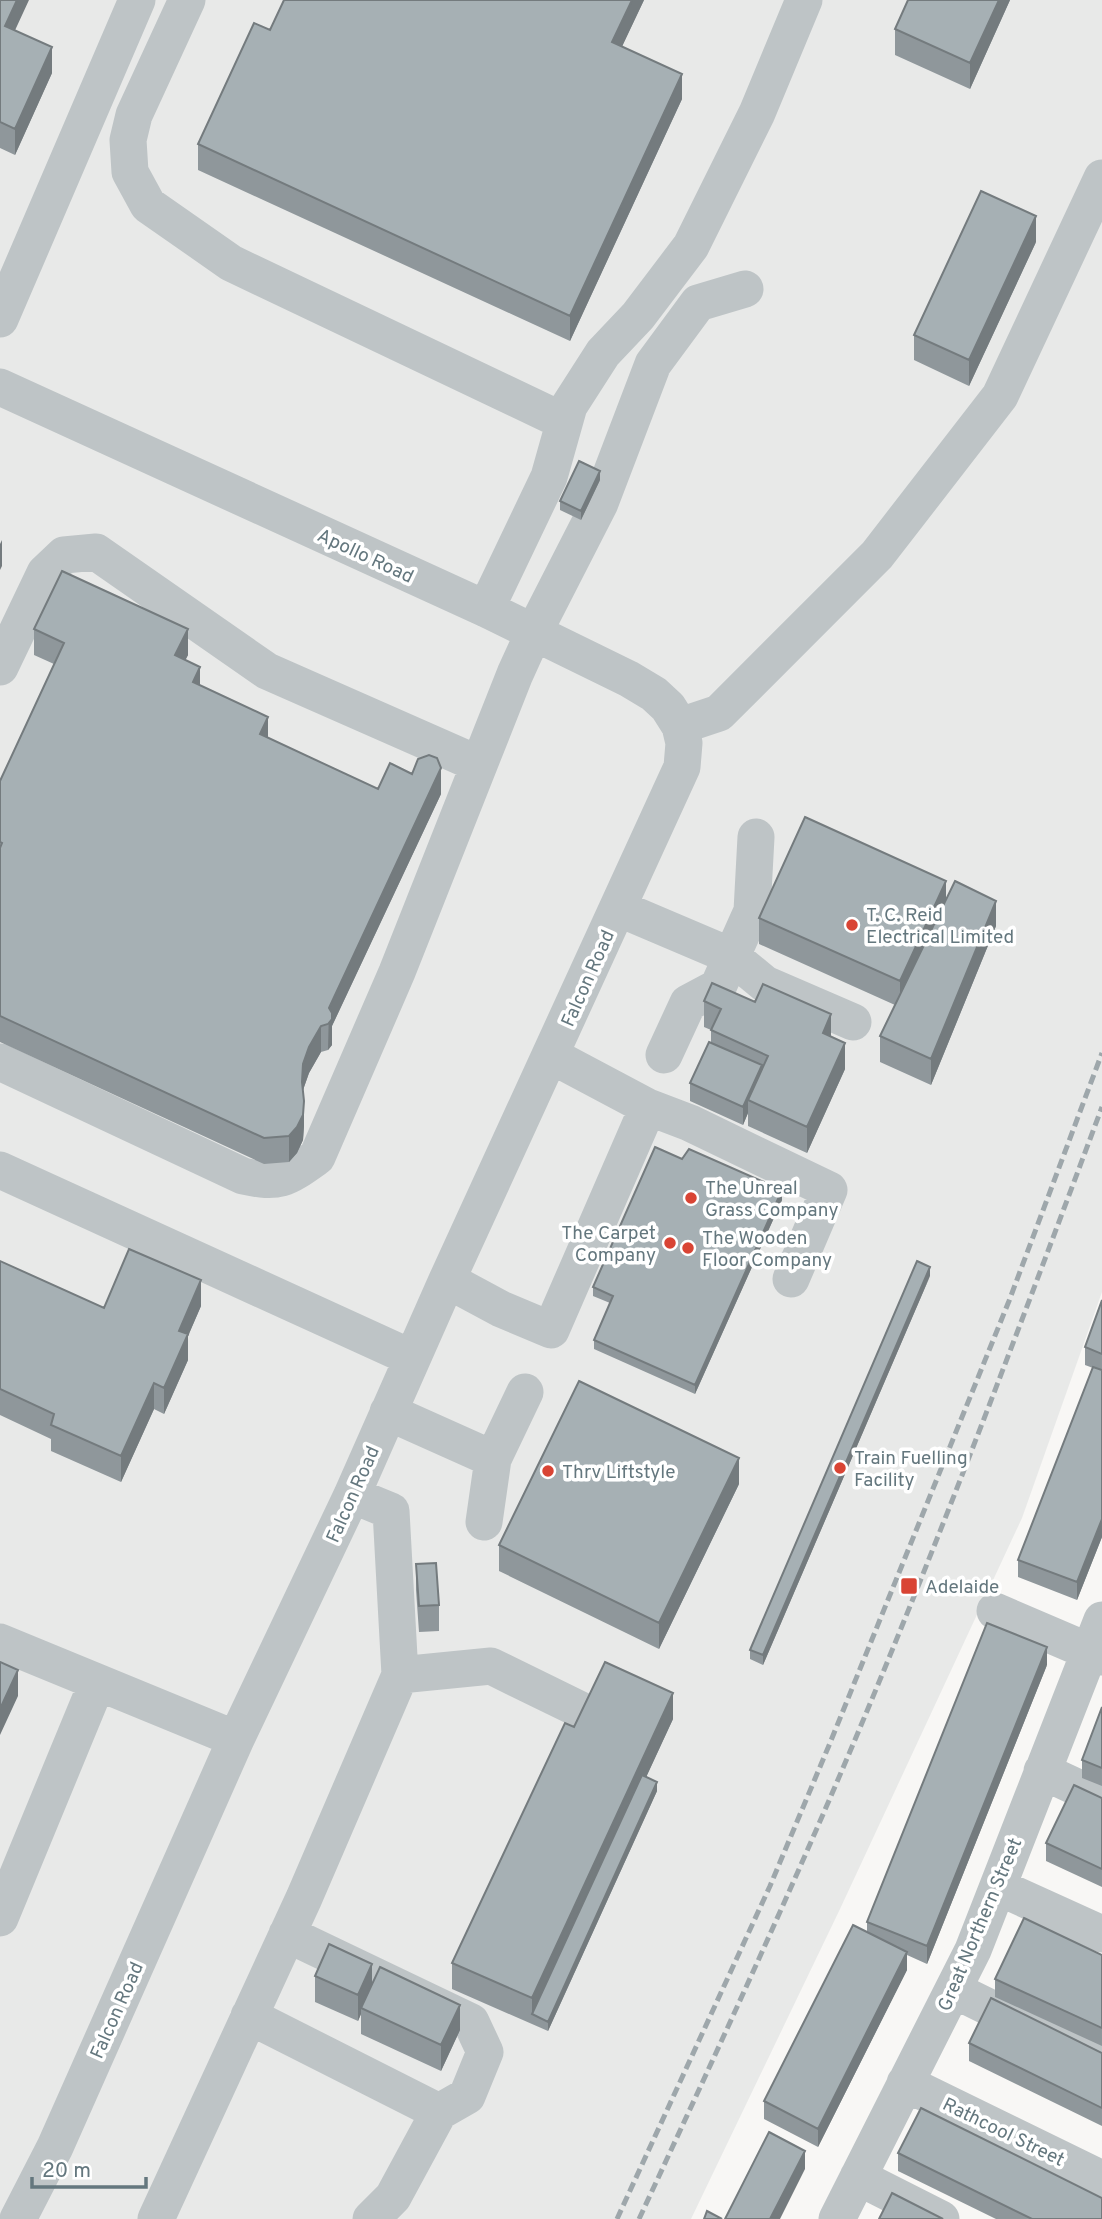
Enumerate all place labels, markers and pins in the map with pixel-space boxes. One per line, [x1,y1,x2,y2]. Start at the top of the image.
place label: T. C. Reid Electrical Limited [866,904,1014,950]
marker: T. C. Reid Electrical Limited [844,917,860,933]
place label: The Unreal Grass Company [705,1177,839,1223]
marker: The Unreal Grass Company [683,1190,699,1206]
place label: The Carpet Company [561,1222,656,1268]
place label: The Wooden Floor Company [702,1227,832,1273]
marker: The Carpet Company [662,1235,678,1251]
marker: The Wooden Floor Company [680,1240,696,1256]
place label: Train Fuelling Facility [854,1447,968,1493]
marker: Train Fuelling Facility [832,1460,848,1476]
place label: Thrv Liftstyle [562,1461,676,1485]
marker: Thrv Liftstyle [540,1463,556,1479]
marker: Adelaide [899,1576,919,1596]
place label: Adelaide [925,1576,999,1600]

